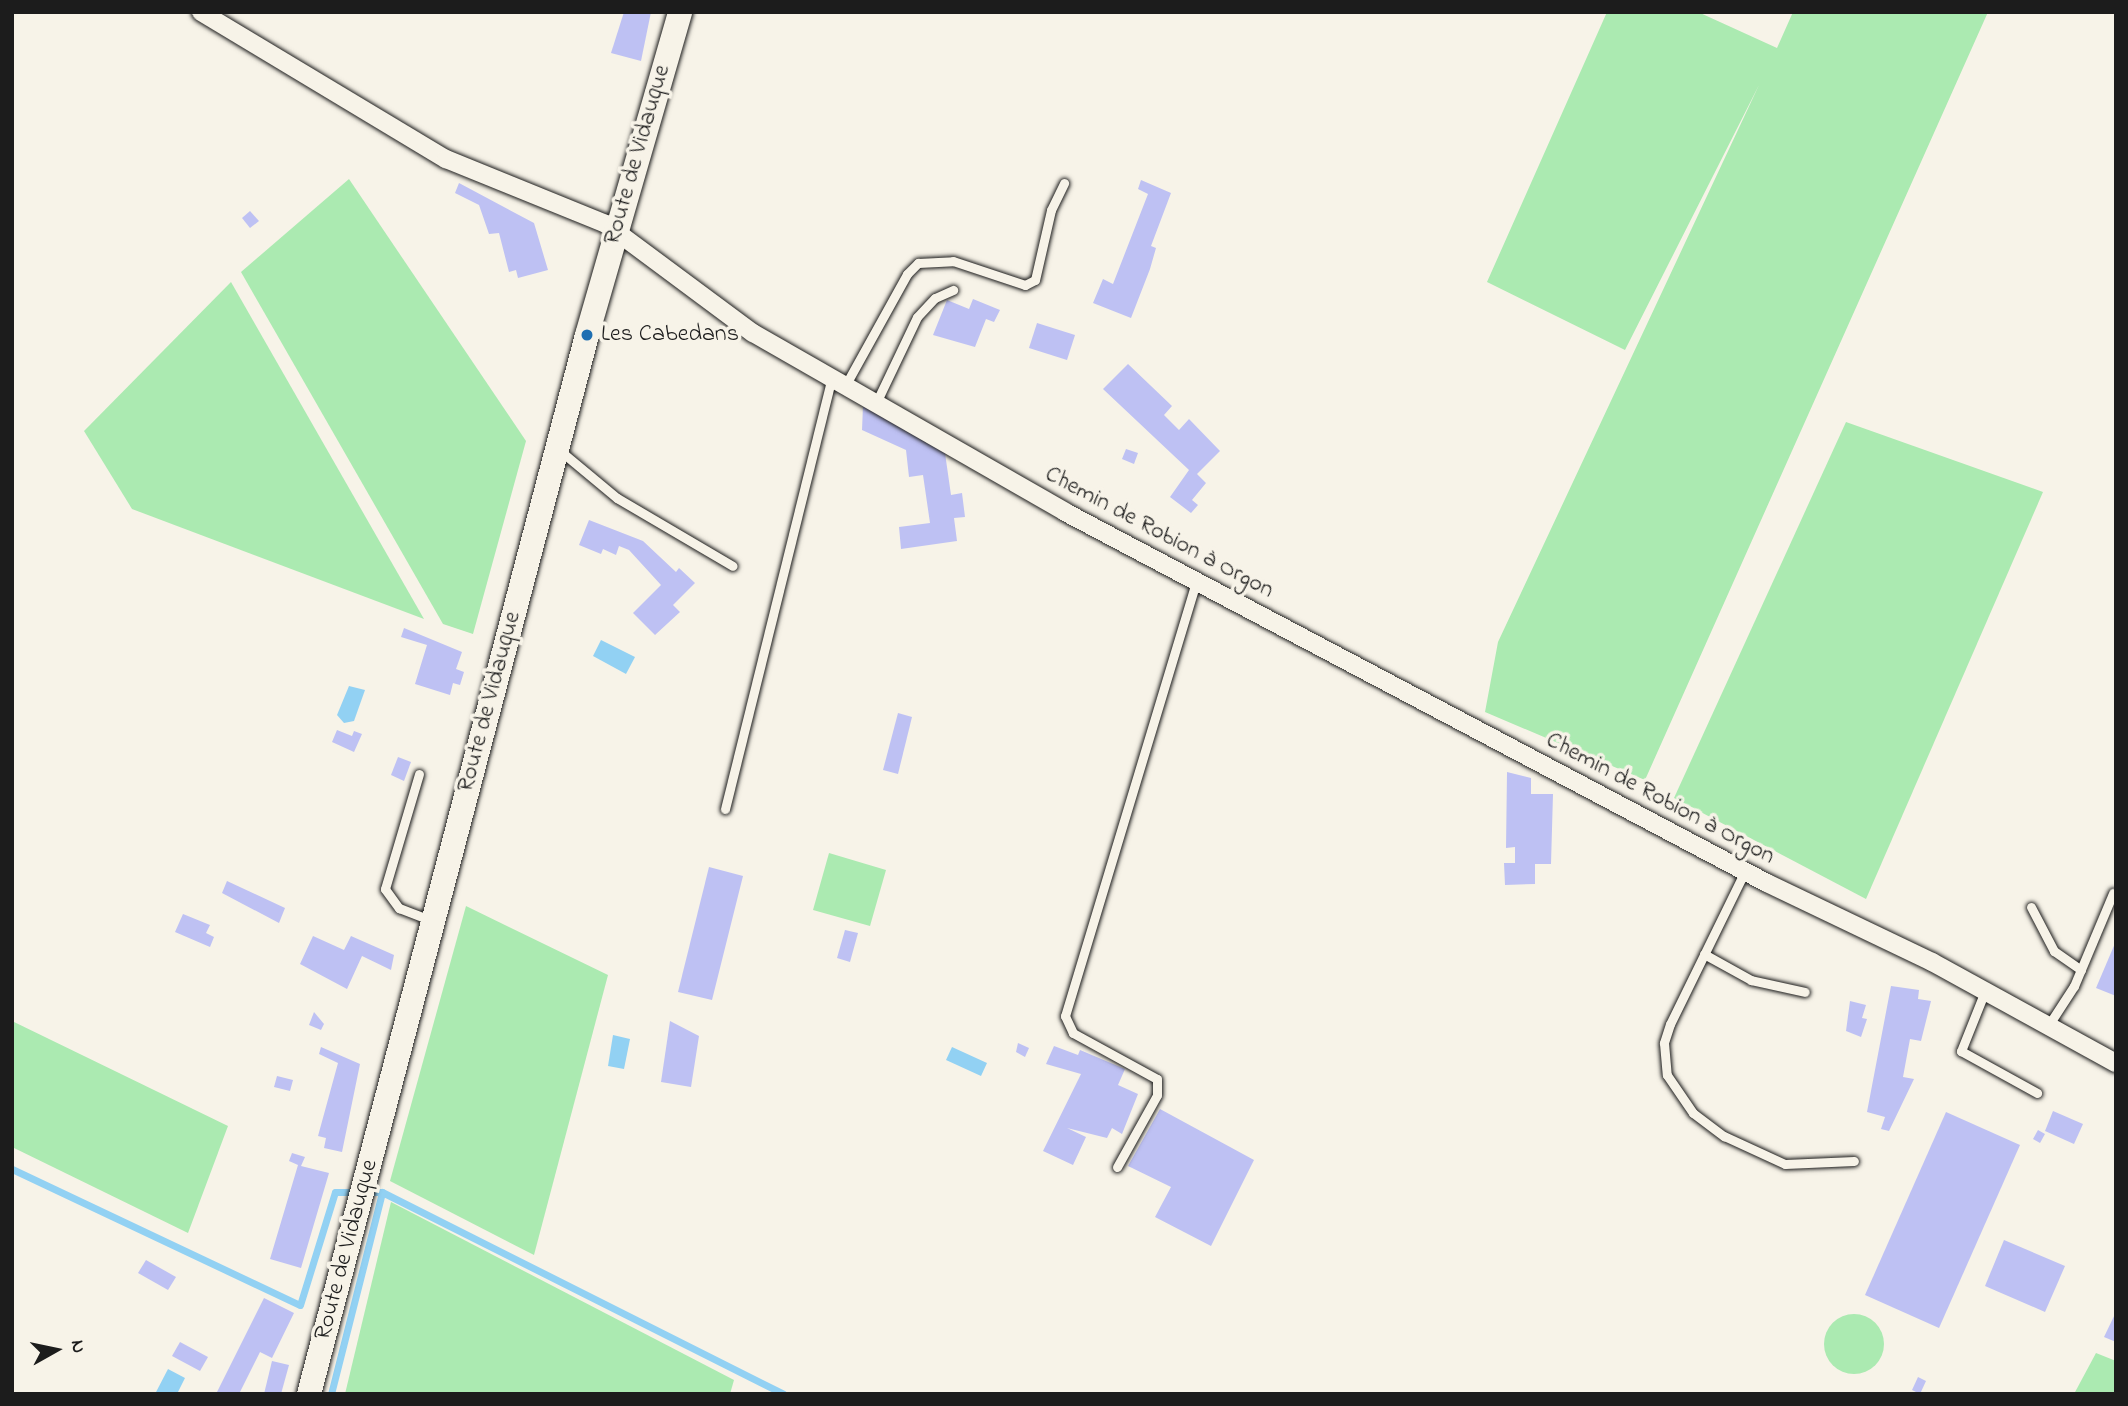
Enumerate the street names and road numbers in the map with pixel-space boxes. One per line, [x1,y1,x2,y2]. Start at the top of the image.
street label: Route de Vidauque [599,62,677,248]
street label: Chemin de Robion à Orgon [1040,460,1278,606]
street label: Route de Vidauque [452,609,528,795]
street label: Chemin de Robion à Orgon [1541,726,1779,872]
street label: Route de Vidauque [309,1157,385,1343]

